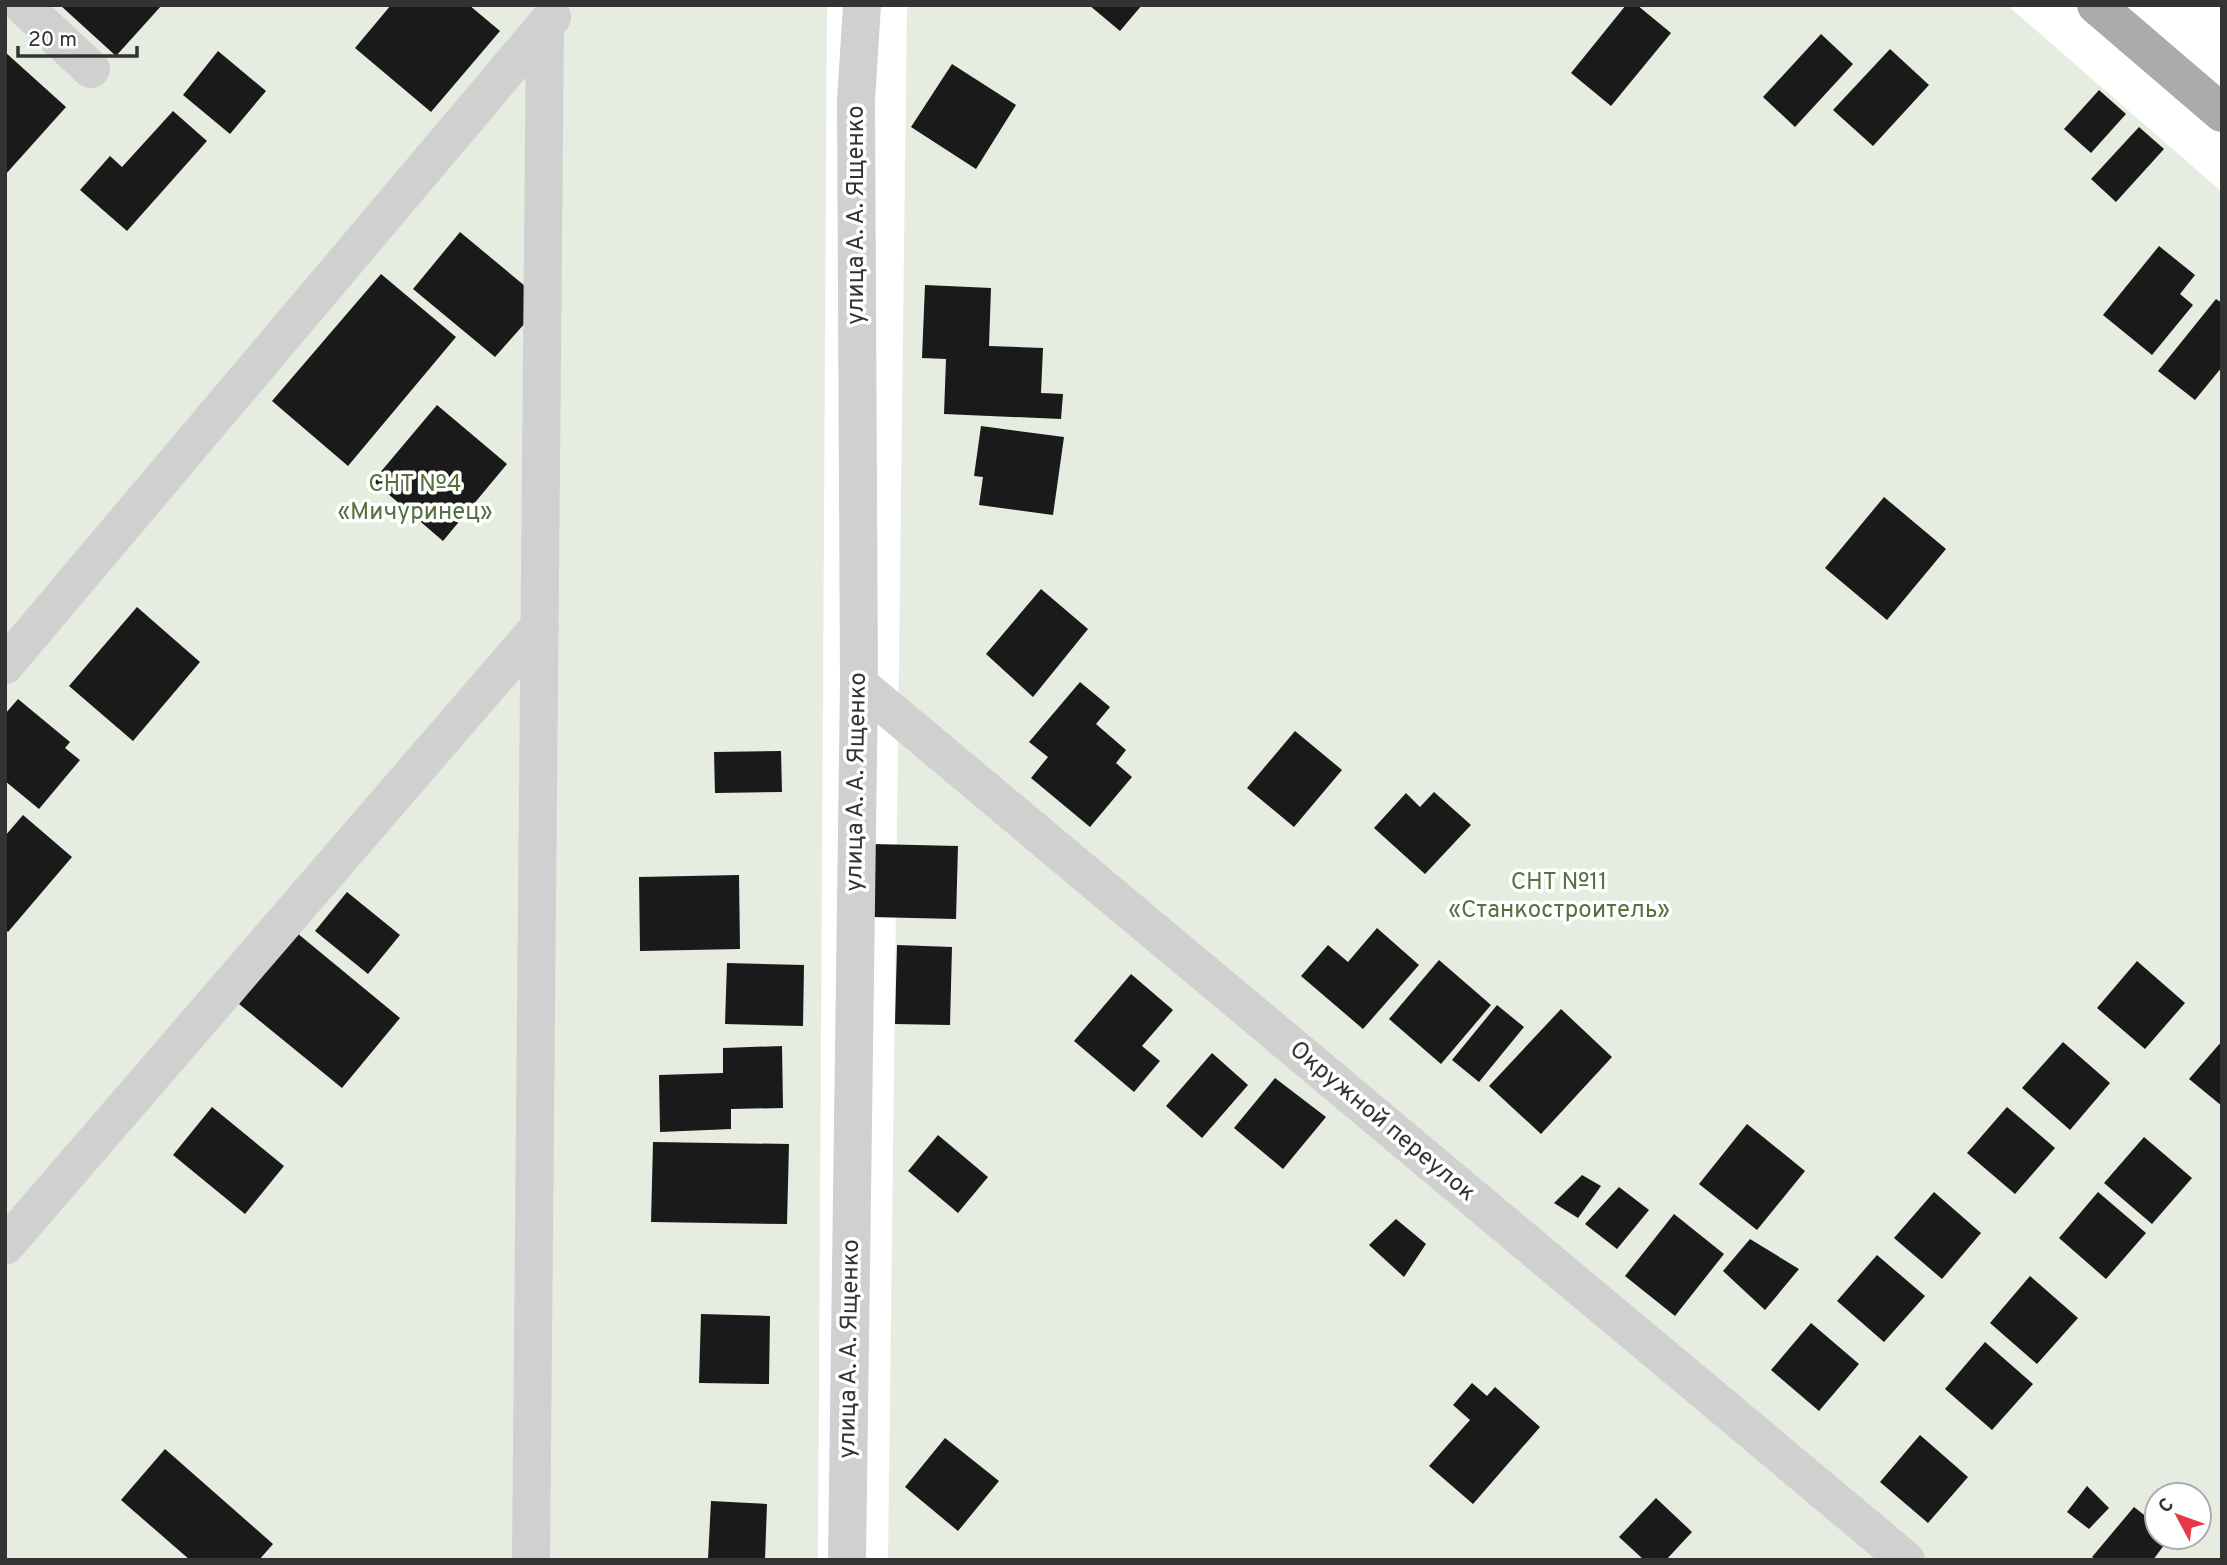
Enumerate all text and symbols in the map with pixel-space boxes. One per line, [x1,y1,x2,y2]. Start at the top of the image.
scale bar [18,14,136,58]
text: 20 m [28,27,77,54]
street label: улица А. А. Ященко [842,105,872,325]
park label: СНТ №4 «Мичуринец» [337,470,493,528]
street label: улица А. А. Ященко [840,672,874,892]
park label: СНТ №11 «Станкостроитель» [1448,868,1670,926]
street label: Окружной переулок [1283,1035,1481,1209]
street label: улица А. А. Ященко [833,1239,867,1459]
north arrow [2143,1481,2213,1551]
text: С [2154,1494,2180,1519]

